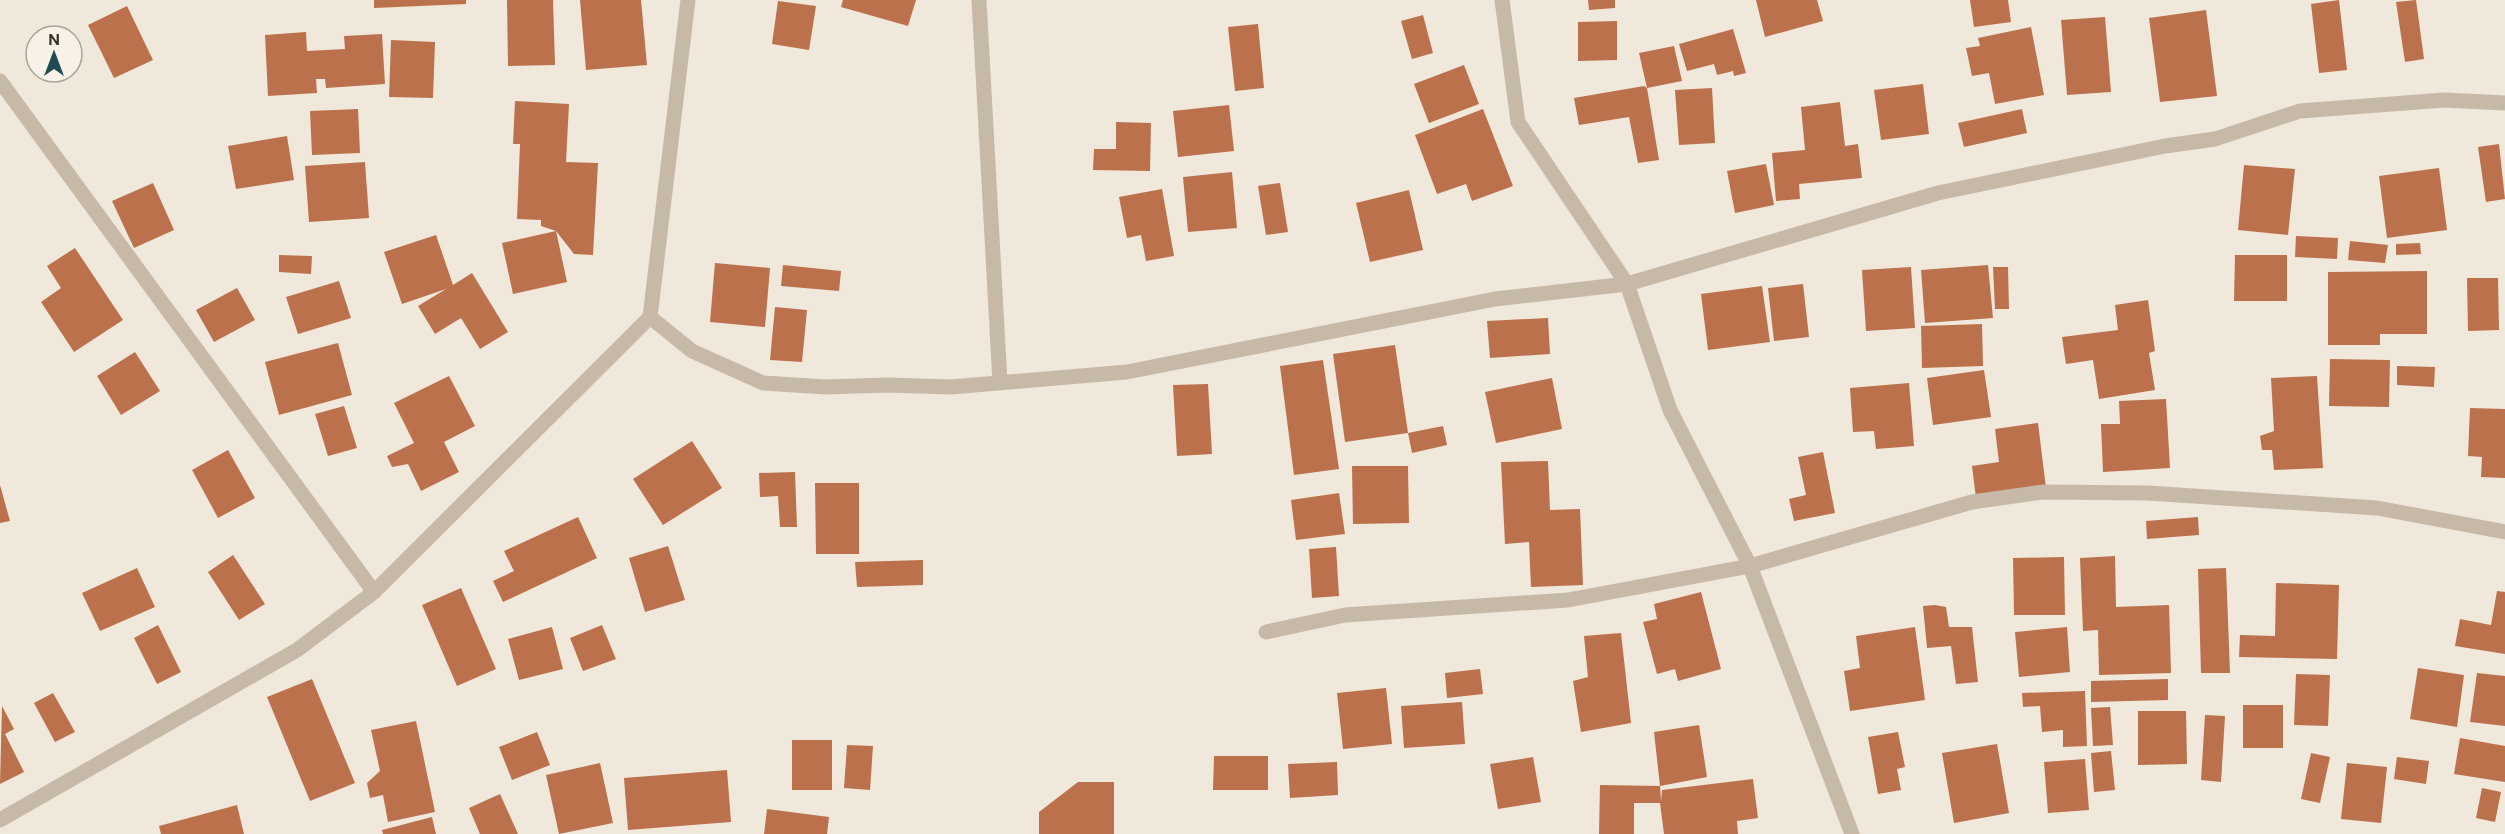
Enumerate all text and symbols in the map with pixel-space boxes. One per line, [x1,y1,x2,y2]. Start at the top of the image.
north arrow [24,24,84,84]
text: N [48,29,60,50]

